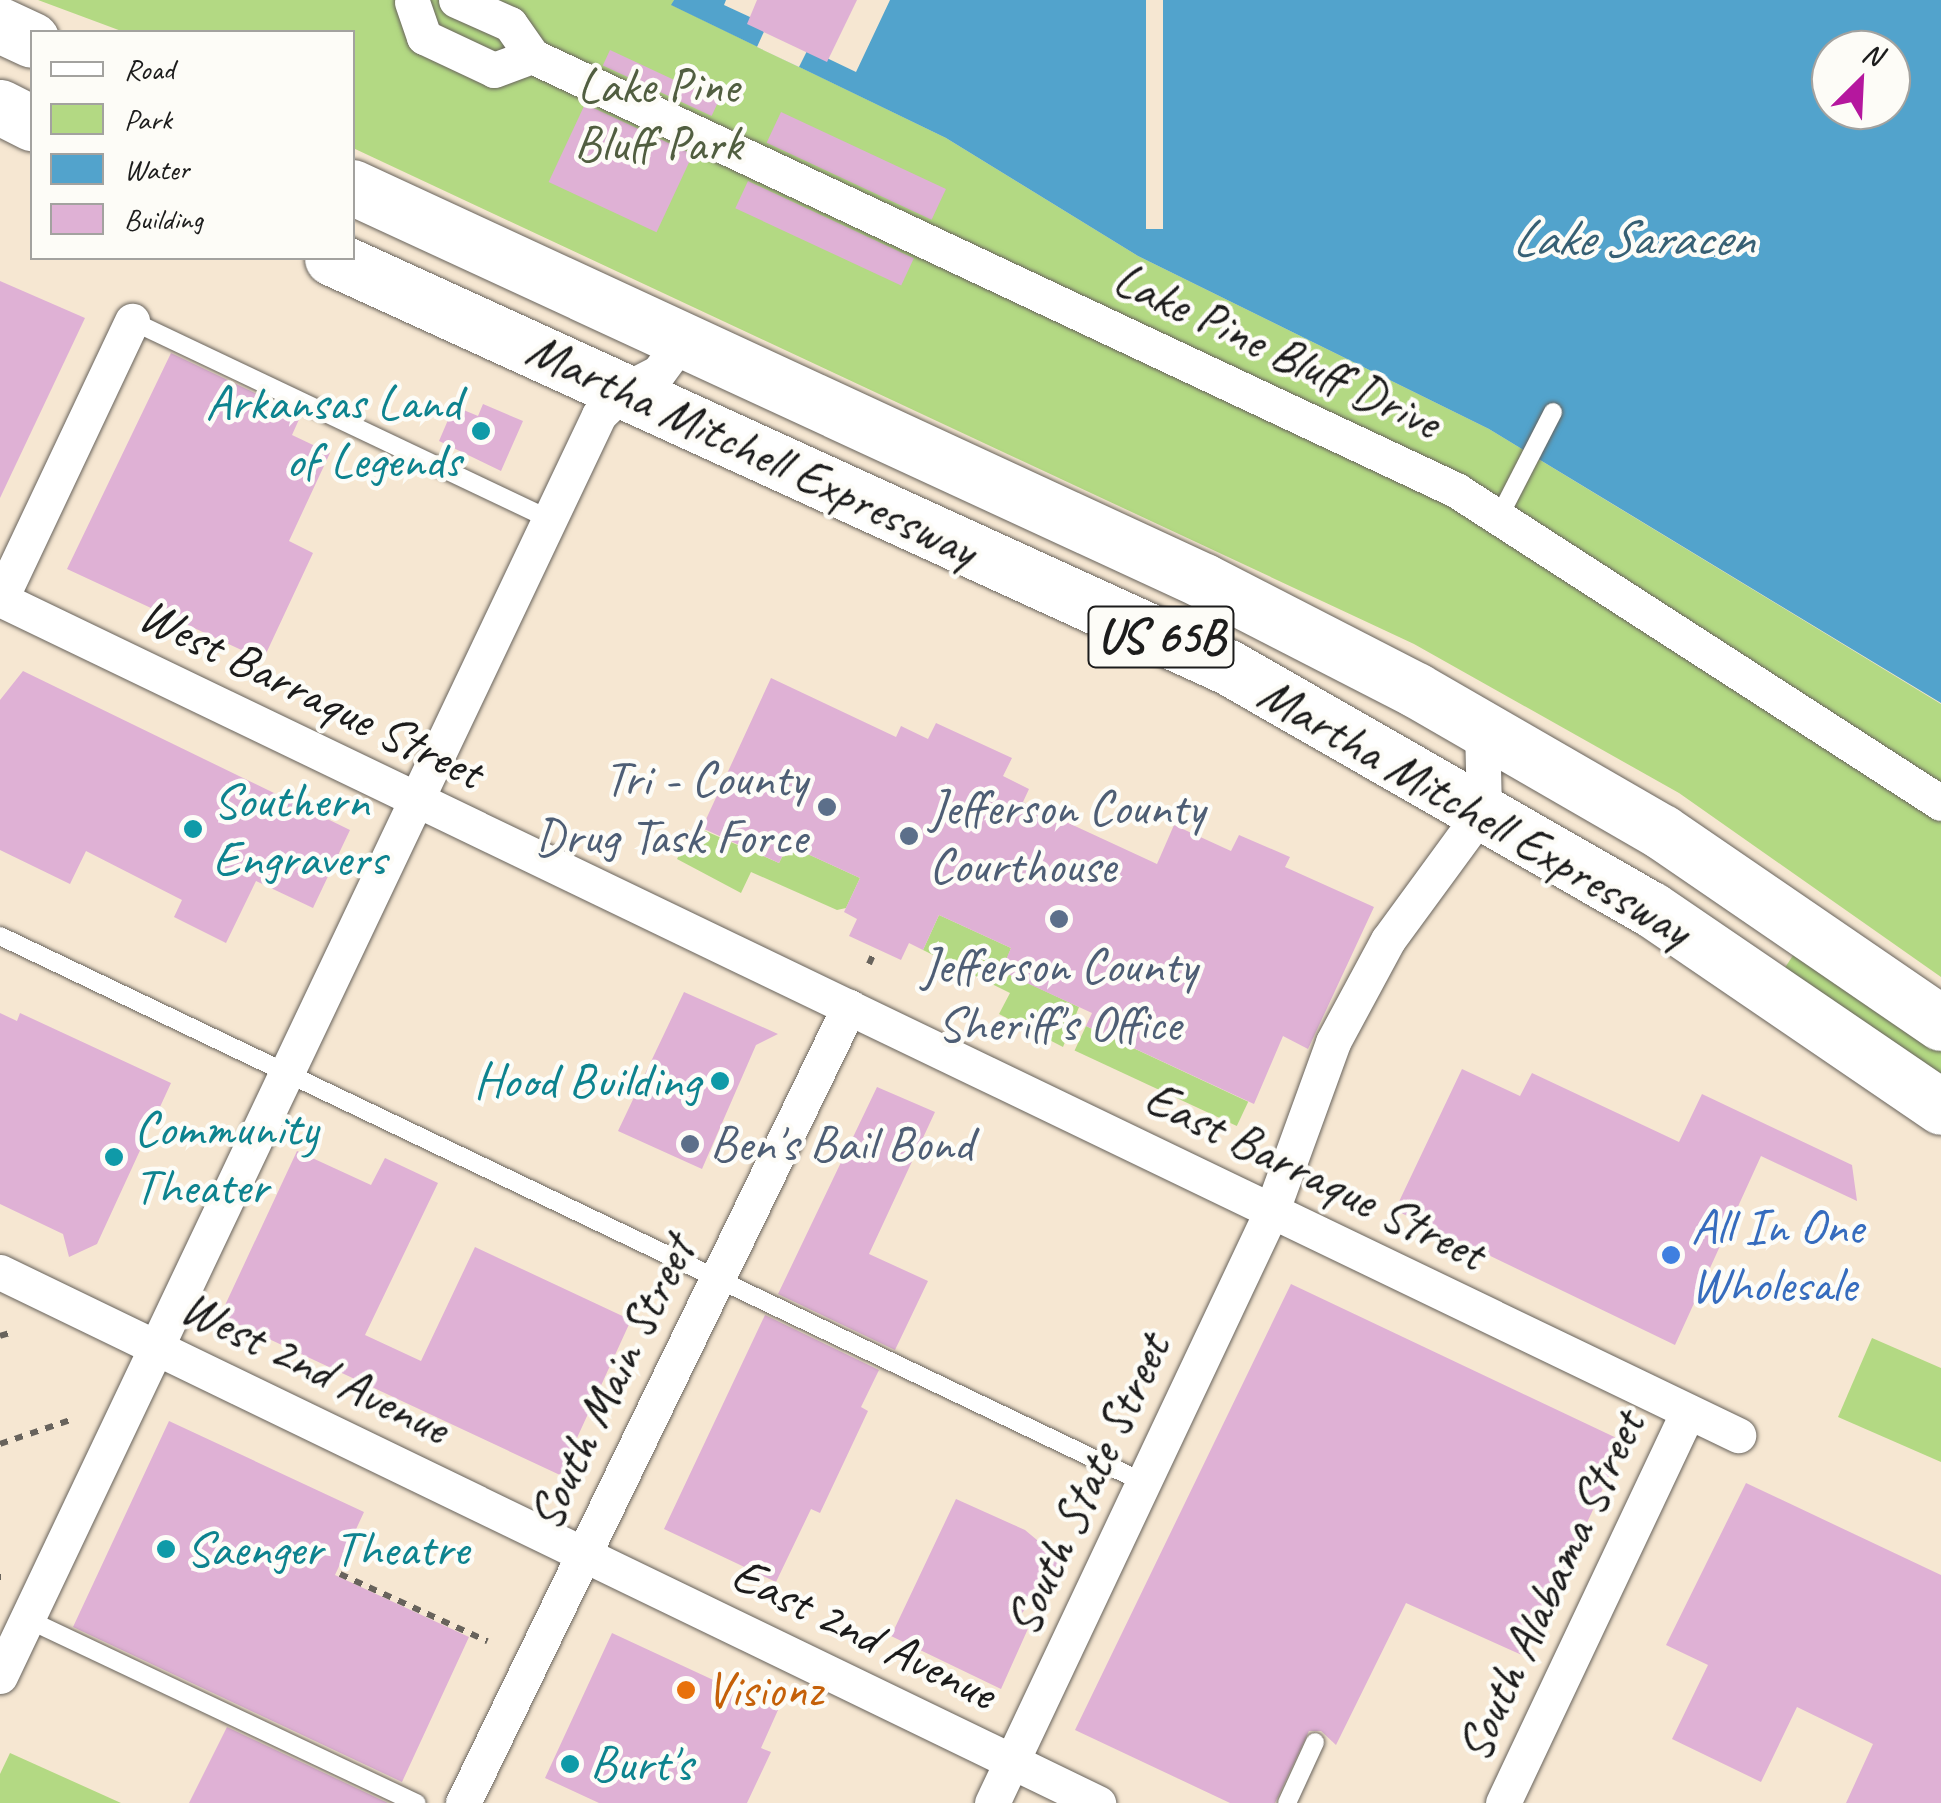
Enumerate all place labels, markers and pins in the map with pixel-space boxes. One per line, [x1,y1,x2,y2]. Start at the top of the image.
place label: Arkansas Land of Legends [204,372,461,490]
marker: Arkansas Land of Legends [470,420,492,442]
place label: Tri - County Drug Task Force [532,748,807,866]
place label: Southern Engravers [213,770,386,888]
place label: Jefferson County Courthouse [929,777,1204,894]
marker: Tri - County Drug Task Force [816,796,838,818]
marker: Southern Engravers [182,818,204,840]
marker: Jefferson County Courthouse [898,825,920,847]
marker: Jefferson County Sheriff's Office [1048,908,1070,930]
place label: Jefferson County Sheriff's Office [921,935,1197,1052]
place label: Hood Building [473,1051,700,1111]
marker: Hood Building [709,1070,731,1092]
place label: Community Theater [134,1098,318,1216]
place label: Ben's Bail Bond [710,1114,973,1174]
marker: Ben's Bail Bond [679,1133,701,1155]
marker: Community Theater [103,1146,125,1168]
place label: All In One Wholesale [1691,1196,1863,1314]
marker: All In One Wholesale [1660,1244,1682,1266]
place label: Saenger Theatre [186,1519,469,1579]
marker: Saenger Theatre [155,1538,177,1560]
place label: Visionz [706,1660,822,1720]
marker: Visionz [675,1679,697,1701]
place label: Burt's [590,1734,692,1794]
marker: Burt's [559,1753,581,1775]

